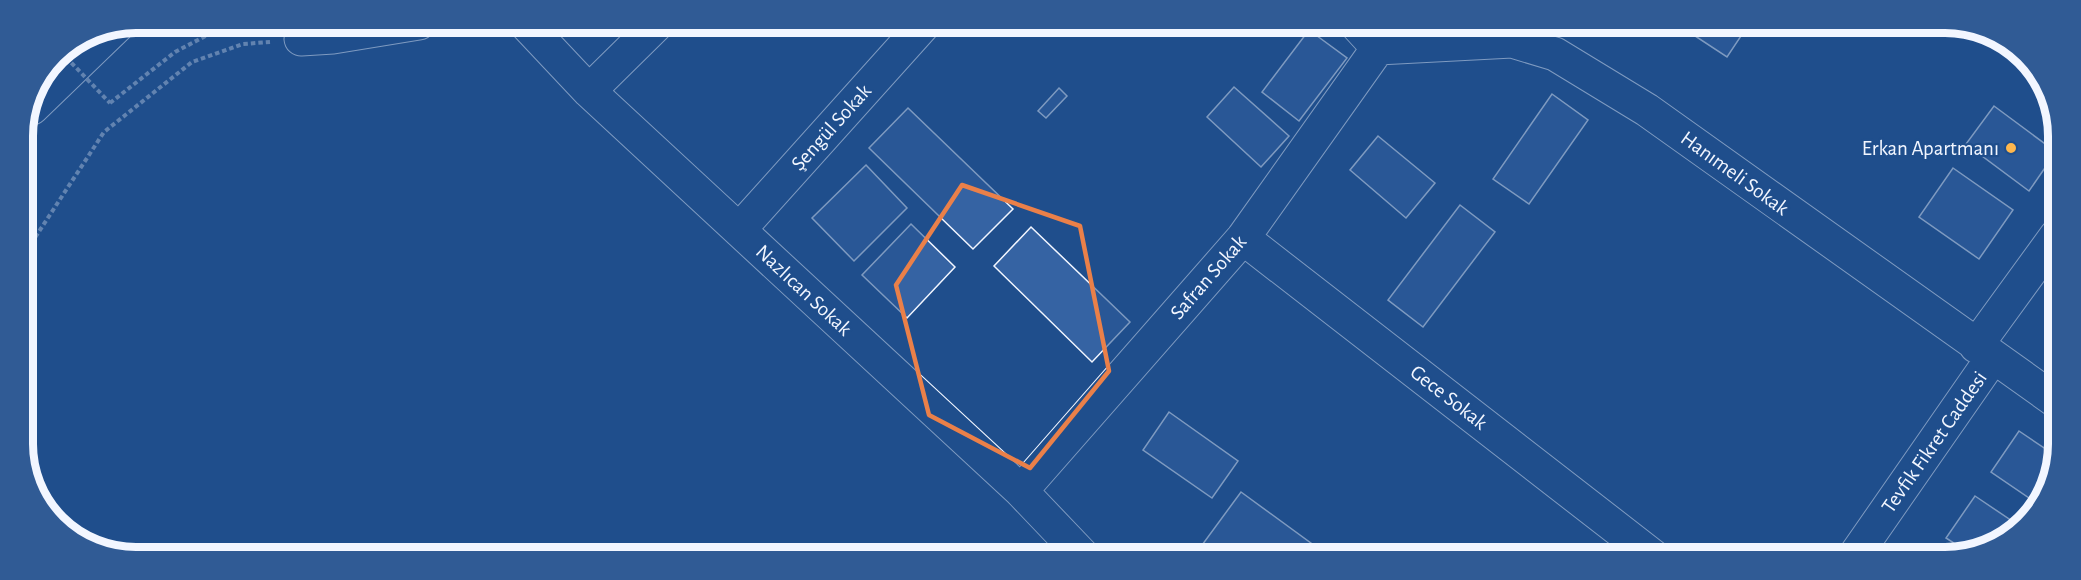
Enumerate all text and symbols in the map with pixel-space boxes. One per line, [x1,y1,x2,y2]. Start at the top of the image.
street label: Şengül Sokak [787,80,876,174]
street label: Hanımeli Sokak [1677,127,1793,220]
place label: Erkan Apartmanı [1862,138,1999,159]
marker: Erkan Apartmanı [2004,141,2018,155]
street label: Safran Sokak [1166,231,1251,323]
street label: Nazlıcan Sokak [752,241,856,340]
street label: Gece Sokak [1406,361,1491,434]
street label: Tevfik Fikret Caddesi [1878,368,1991,517]

